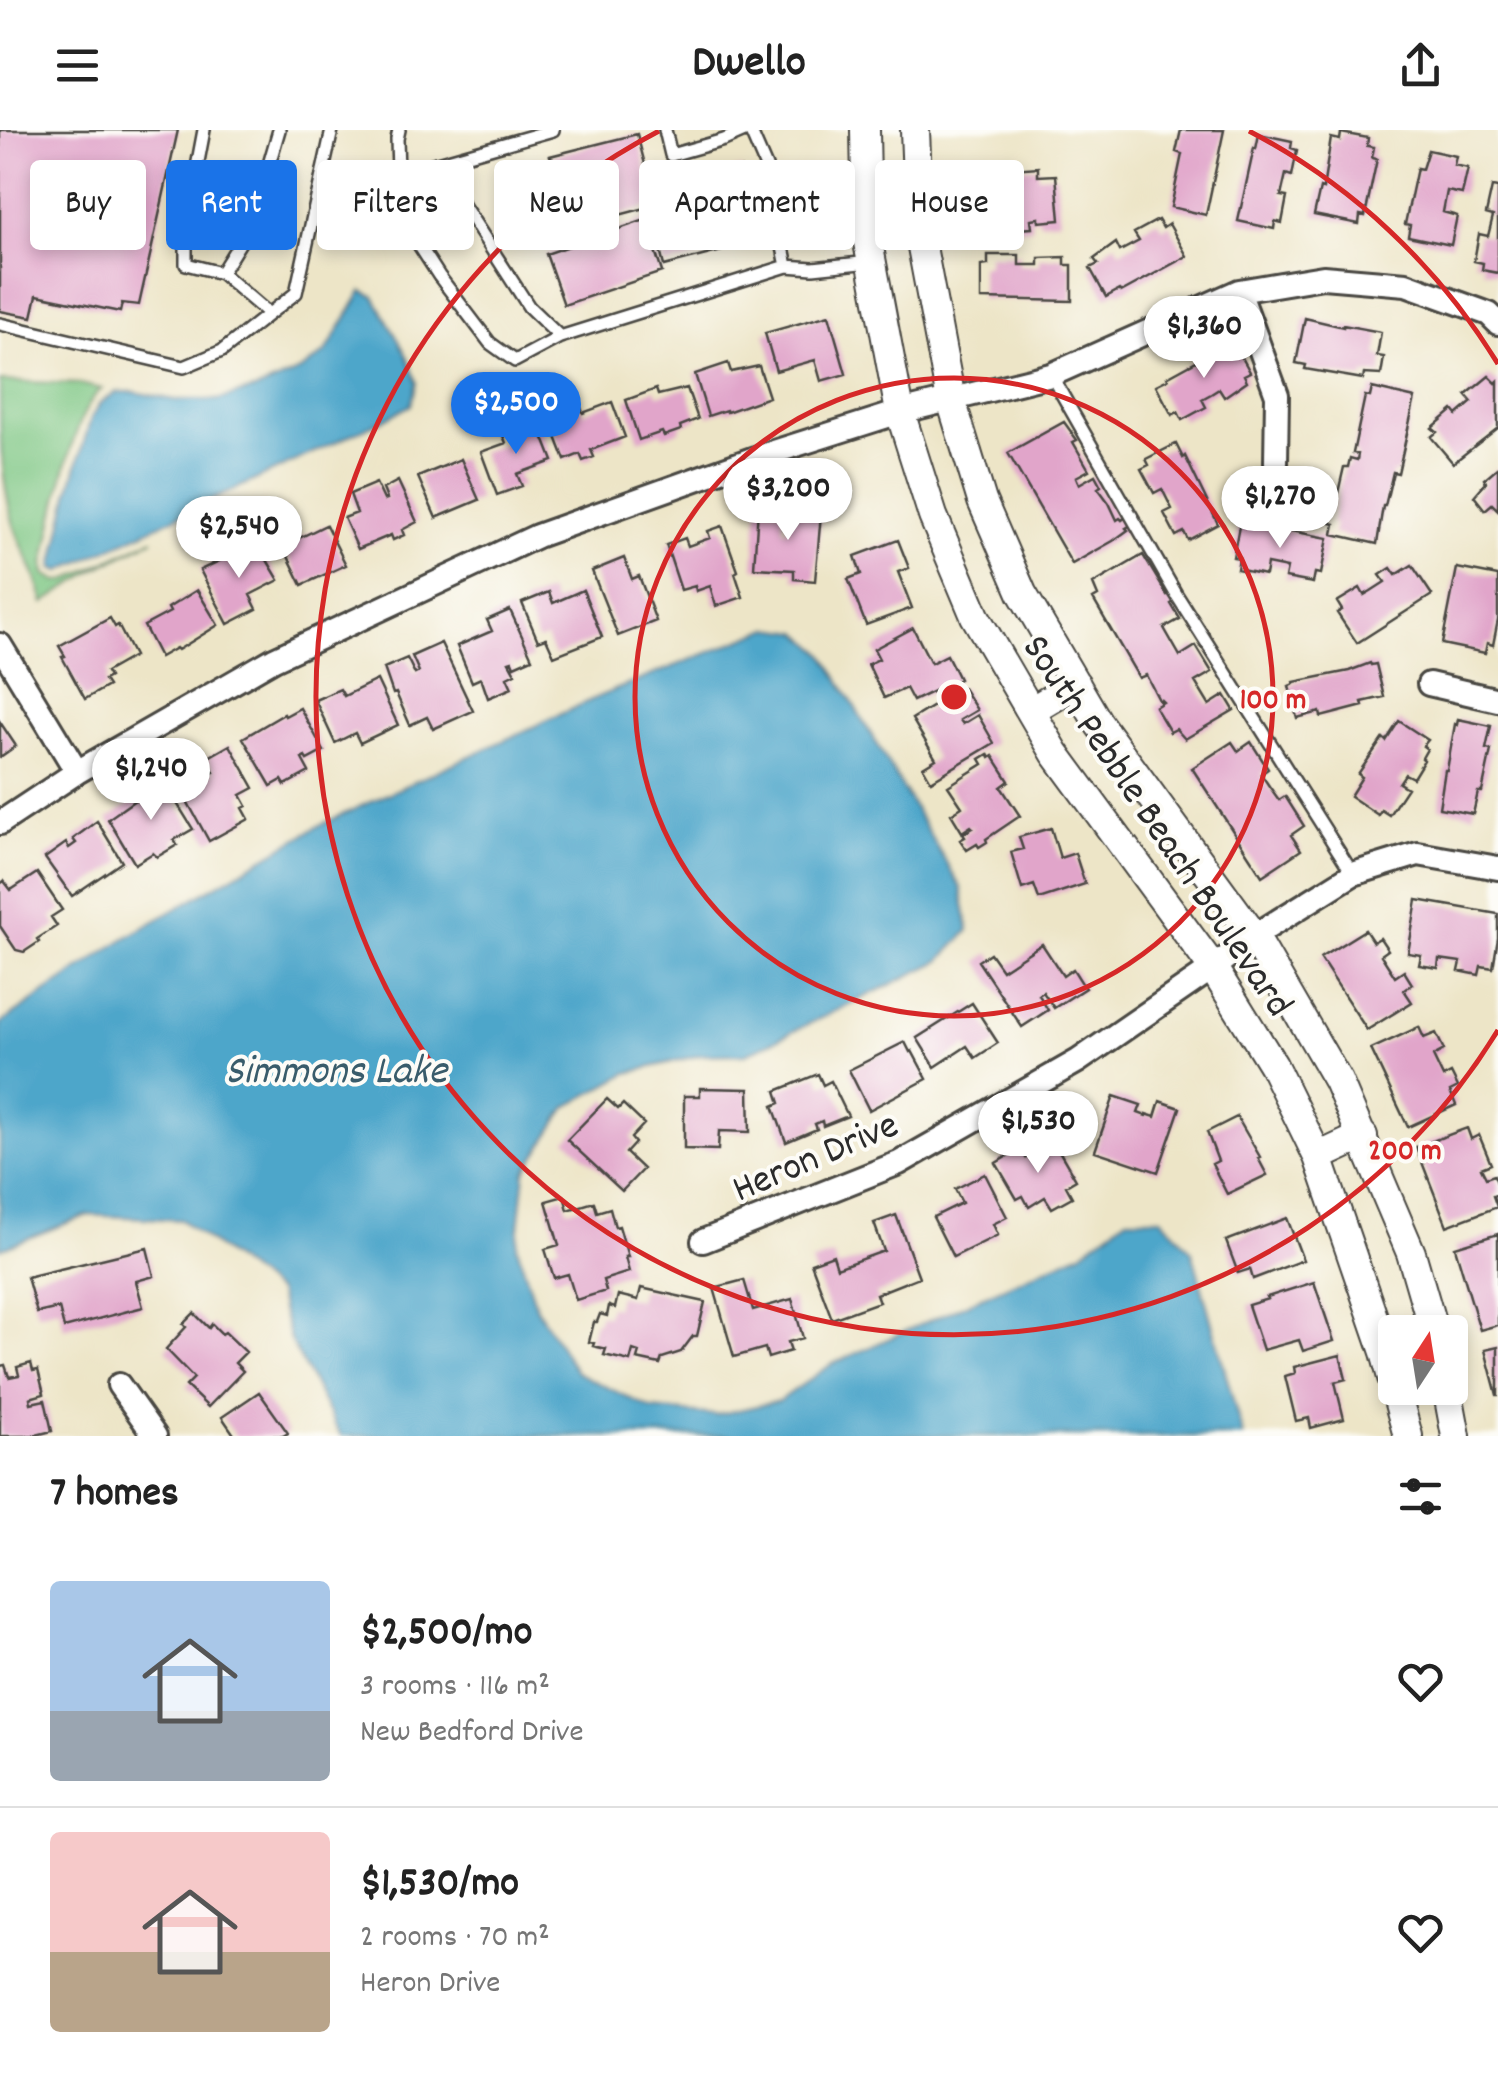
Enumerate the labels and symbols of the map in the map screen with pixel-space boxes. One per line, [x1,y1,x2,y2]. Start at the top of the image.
pin: $1,360 [1123,296,1285,381]
pin: $2,500 [435,372,597,457]
pin: $3,200 [707,458,869,543]
pin: $1,270 [1199,466,1361,551]
pin: $2,540 [158,496,320,581]
street label: South Pebble Beach Boulevard [1005,625,1304,1030]
centre of rings [936,679,972,715]
text: 100 m [1240,681,1306,724]
pin: $1,240 [70,738,232,823]
water label: Simmons Lake [225,1044,449,1104]
pin: $1,530 [957,1091,1119,1176]
street label: Heron Drive [725,1099,908,1220]
text: 200 m [1368,1132,1442,1175]
north arrow [1378,1315,1468,1405]

